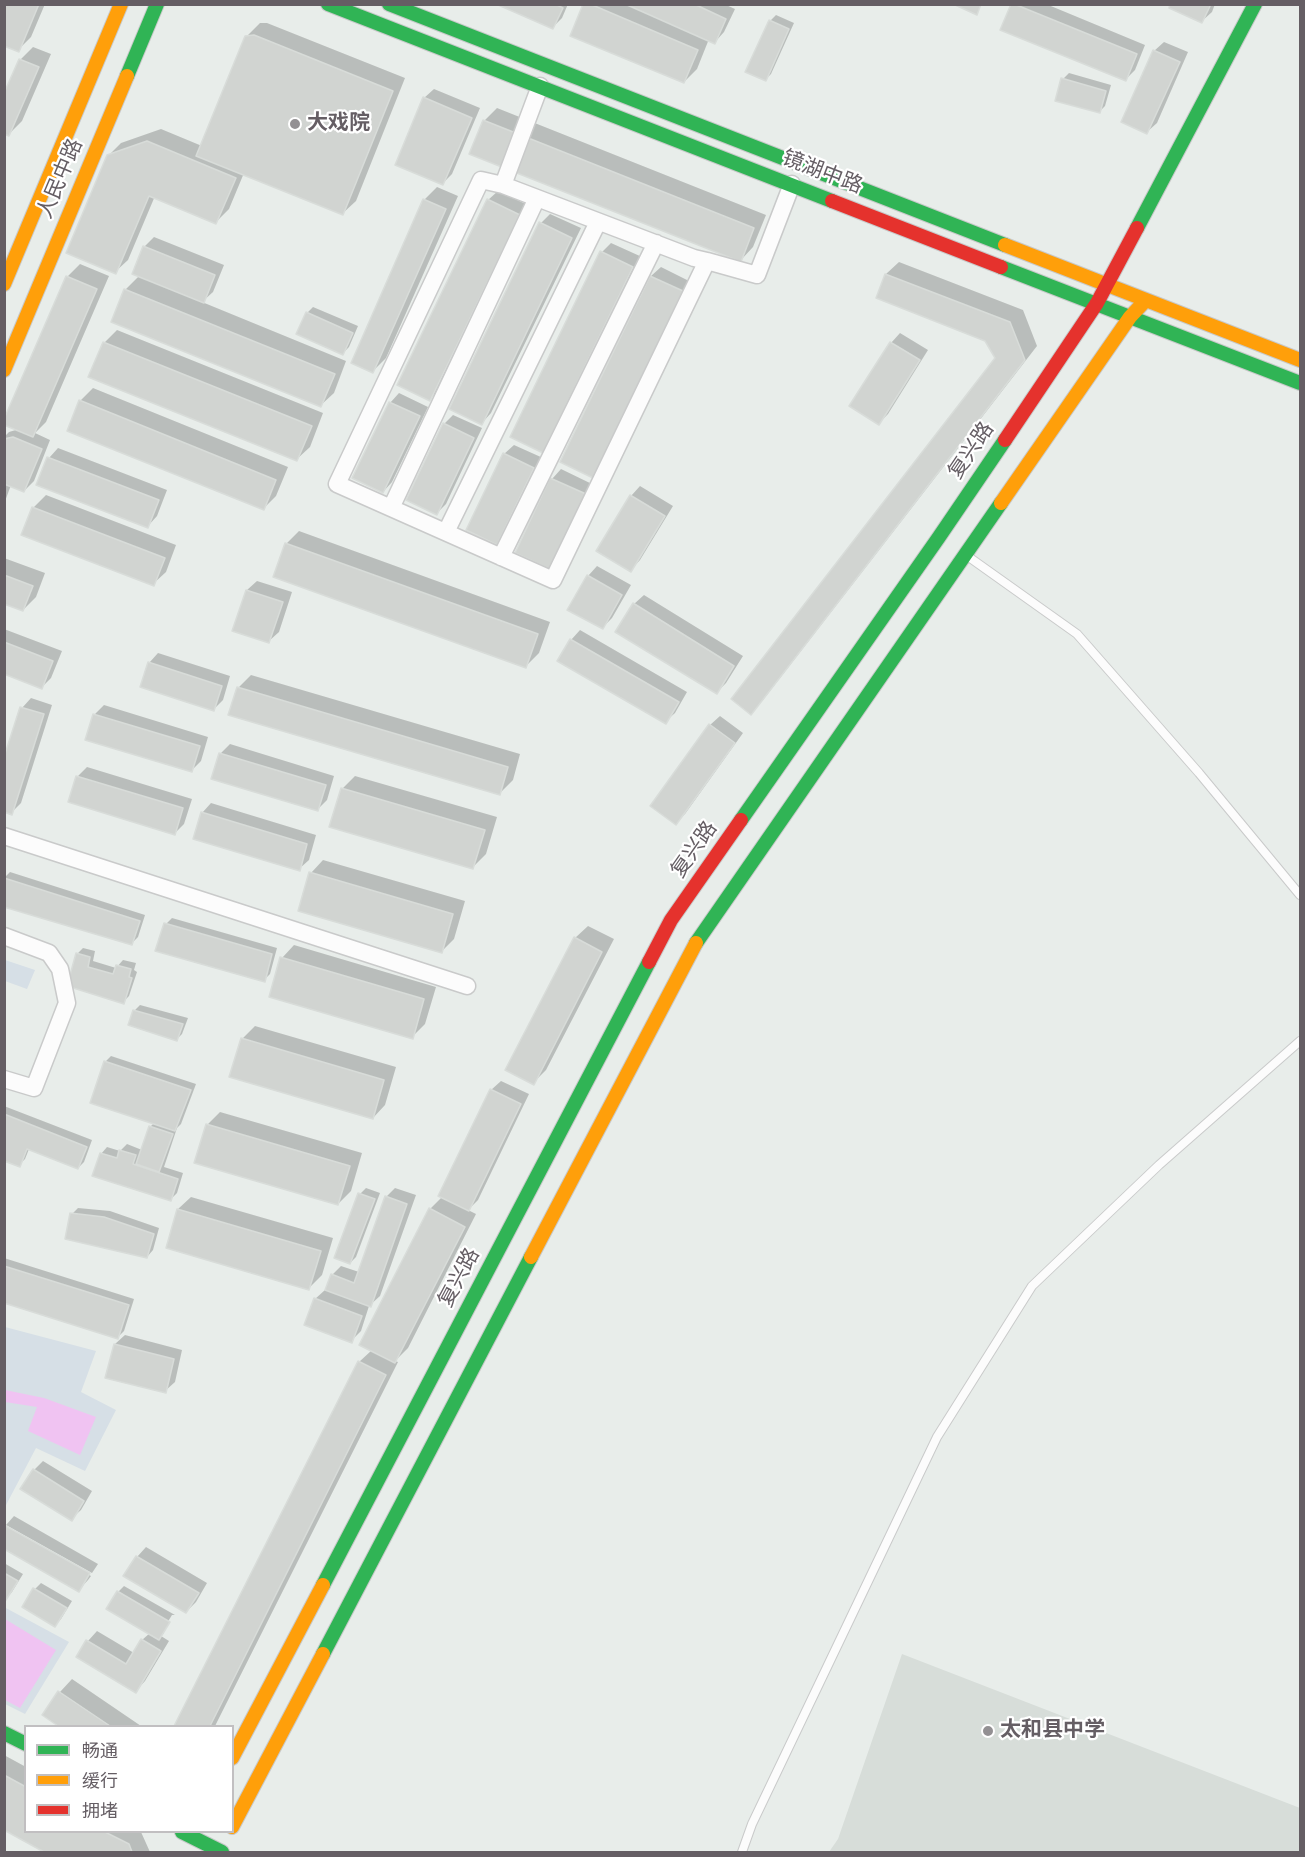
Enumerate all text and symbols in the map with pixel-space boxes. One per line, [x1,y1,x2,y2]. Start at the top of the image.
place label: 大戏院 [307,111,370,137]
marker: 大戏院 [288,117,302,131]
street label: 人民中路 [33,135,89,223]
street label: 镜湖中路 [778,146,866,200]
street label: 复兴路 [944,418,1000,484]
street label: 复兴路 [667,817,723,883]
street label: 复兴路 [434,1244,486,1312]
place label: 太和县中学 [1000,1718,1105,1744]
marker: 太和县中学 [981,1724,995,1738]
legend [24,1725,234,1833]
text: 畅通 [82,1738,118,1763]
text: 缓行 [82,1768,118,1793]
text: 拥堵 [82,1798,118,1823]

